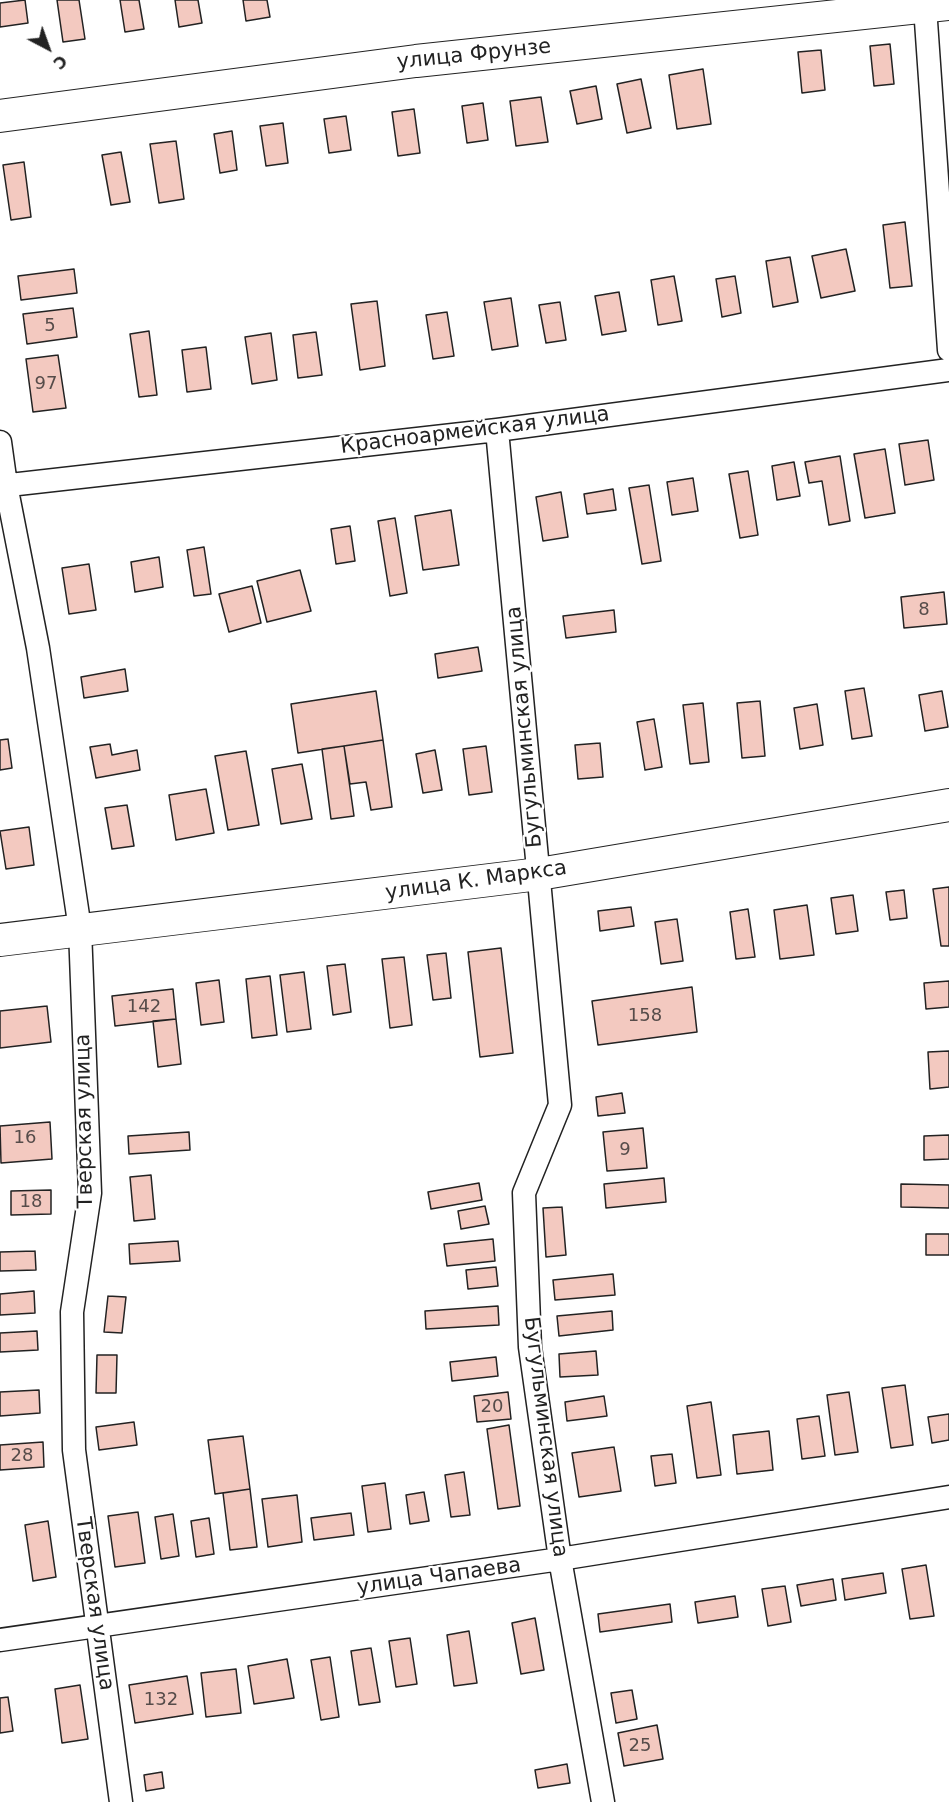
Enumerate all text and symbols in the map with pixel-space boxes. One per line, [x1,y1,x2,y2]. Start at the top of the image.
north arrow [18,18,78,78]
street label: улица Фрунзе [396,34,552,76]
text: С [49,51,71,73]
house number: 5 [44,315,56,337]
house number: 97 [35,373,57,395]
street label: Красноармейская улица [339,402,611,460]
house number: 8 [918,599,930,621]
street label: Бугульминская улица [502,605,548,849]
street label: улица К. Маркса [384,856,568,906]
house number: 142 [127,996,161,1018]
house number: 158 [628,1005,662,1027]
street label: Тверская улица [71,1034,99,1208]
house number: 16 [14,1127,36,1149]
house number: 9 [619,1139,631,1161]
house number: 18 [20,1191,42,1213]
street label: Бугульминская улица [518,1315,572,1559]
house number: 20 [481,1396,503,1418]
house number: 28 [11,1445,33,1467]
street label: Тверская улица [69,1516,119,1692]
street label: улица Чапаева [355,1553,523,1601]
house number: 132 [144,1689,178,1711]
house number: 25 [629,1735,651,1757]

